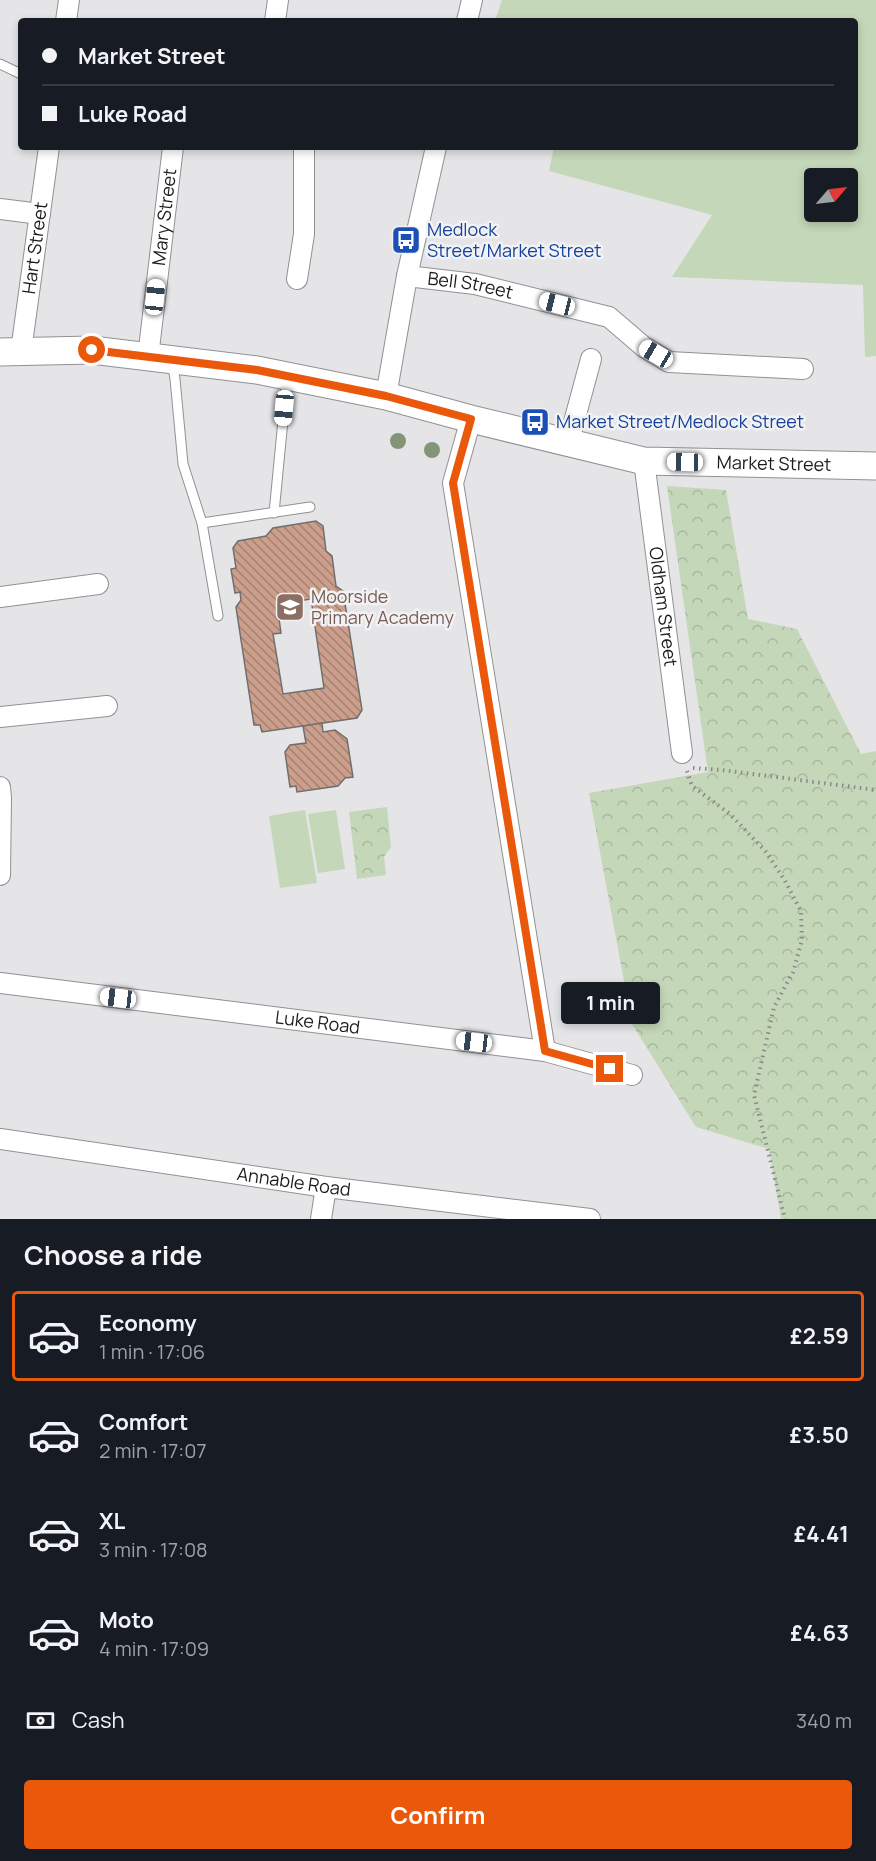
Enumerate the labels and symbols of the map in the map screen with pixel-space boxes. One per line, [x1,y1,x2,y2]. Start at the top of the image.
street label: Mary Street [146,167,181,267]
north arrow [804,168,858,222]
street label: Hart Street [16,200,52,295]
place label: Medlock Street/Market Street [427,217,601,262]
bus stop icon: Medlock Street/Market Street [390,224,422,256]
street label: Bell Street [426,266,516,304]
car [144,278,166,316]
car [537,291,577,317]
route start [78,336,105,363]
car [636,337,676,371]
car [273,389,295,427]
bus stop icon: Market Street/Medlock Street [519,406,551,438]
place label: Market Street/Medlock Street [556,409,804,433]
street label: Market Street [717,450,832,476]
car [667,453,703,471]
street label: Oldham Street [644,545,684,668]
place label: Moorside Primary Academy [311,584,454,629]
school or university icon: Moorside Primary Academy [274,591,306,623]
callout: 1 min [560,982,660,1024]
car [99,987,137,1009]
street label: Luke Road [274,1004,362,1039]
car [455,1031,493,1053]
route end [596,1055,623,1082]
street label: Annable Road [236,1161,352,1201]

